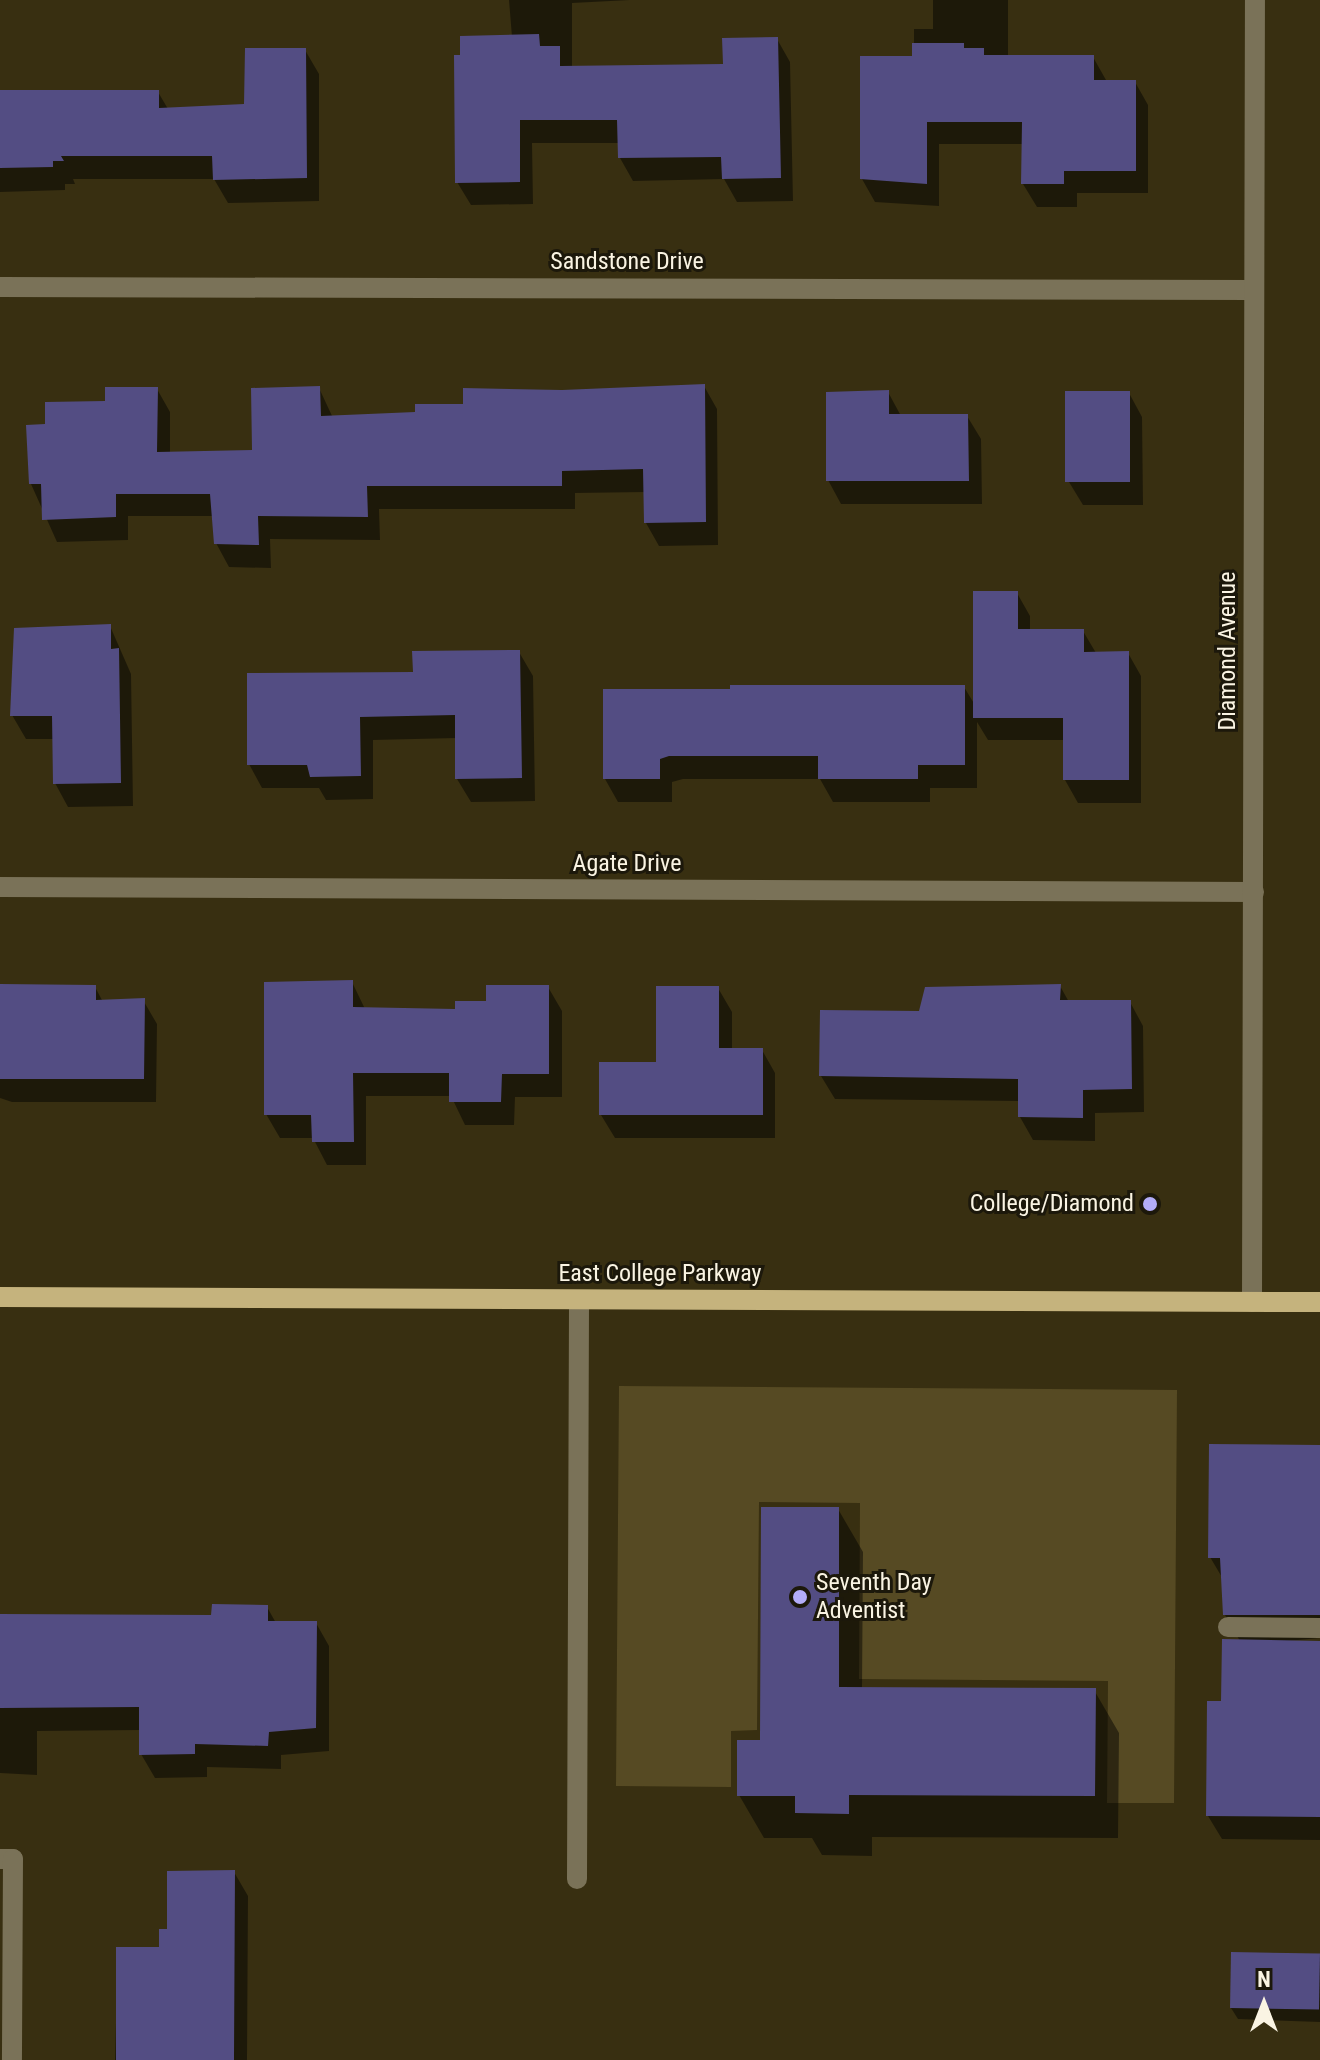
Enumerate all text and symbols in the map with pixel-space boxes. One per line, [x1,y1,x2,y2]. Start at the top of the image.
street label: Sandstone Drive [550,248,704,276]
street label: Diamond Avenue [1214,572,1242,730]
street label: Agate Drive [573,850,681,878]
place label: College/Diamond [970,1190,1134,1218]
marker: College/Diamond [1141,1195,1159,1213]
street label: East College Parkway [558,1260,762,1288]
place label: Seventh Day Adventist [816,1569,932,1625]
marker: Seventh Day Adventist [791,1588,809,1606]
north arrow [1224,1964,1304,2044]
text: N [1257,1967,1271,1992]

